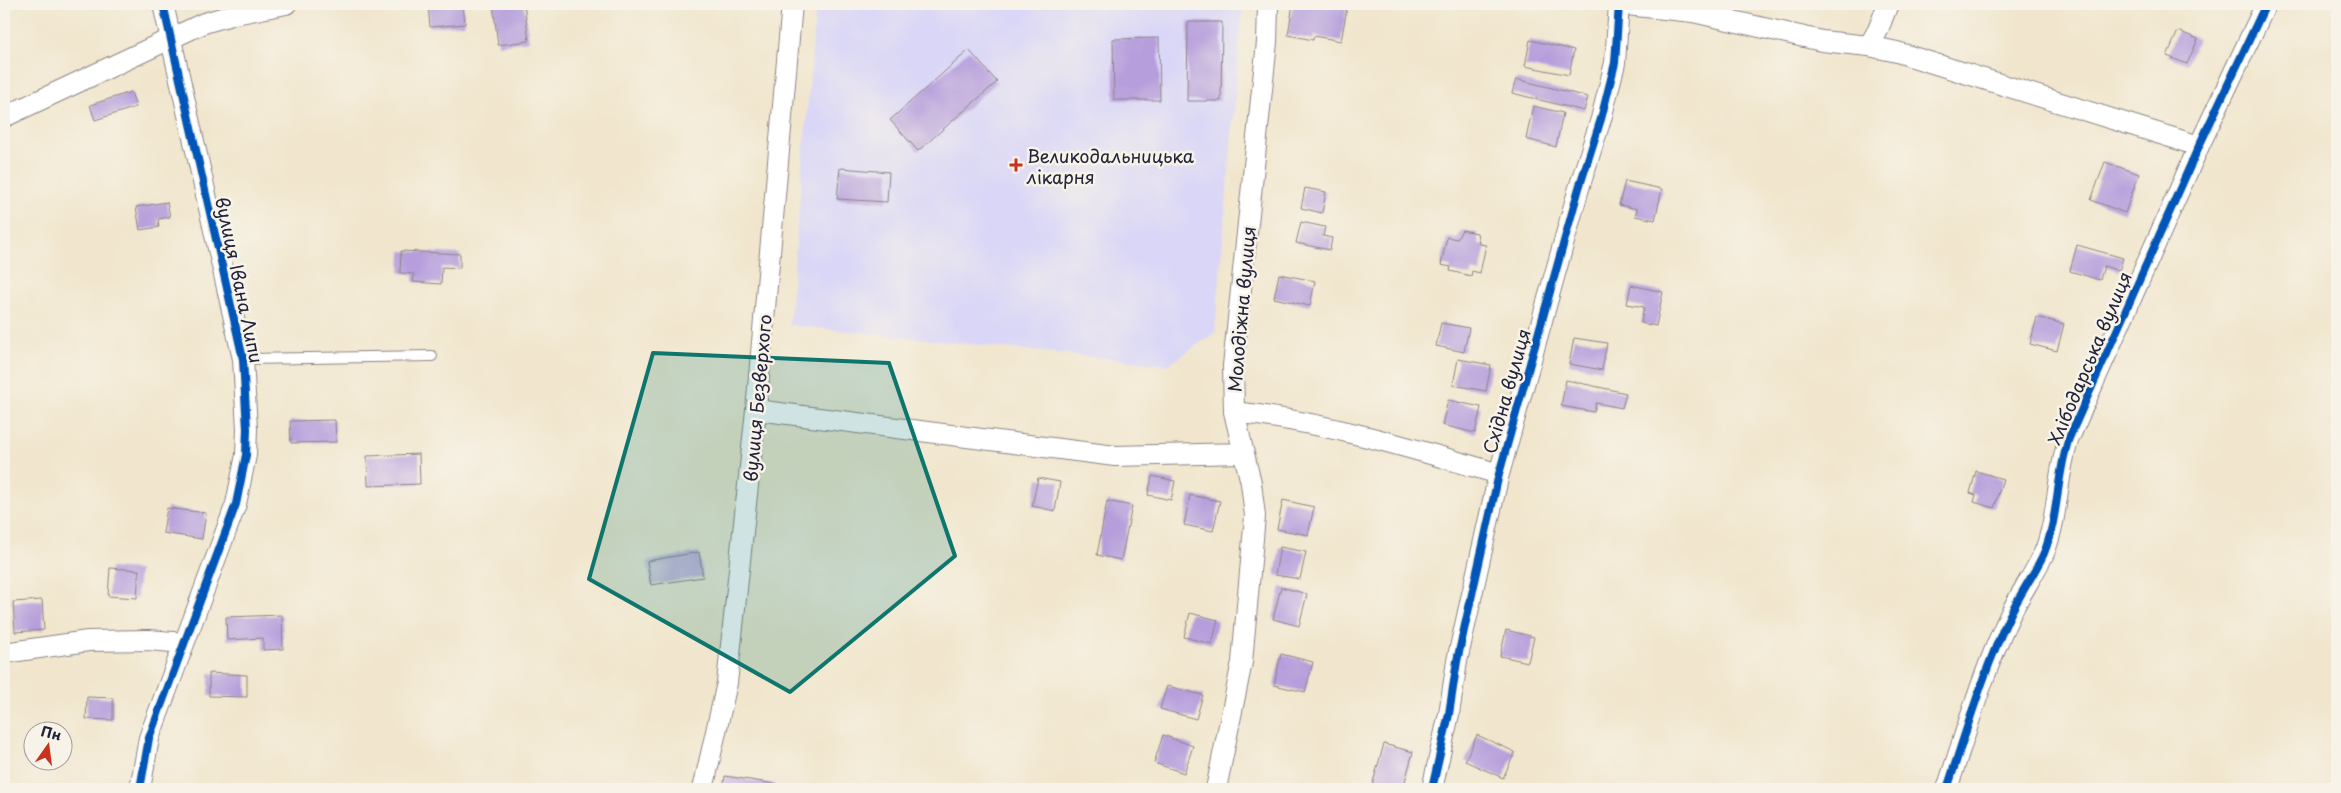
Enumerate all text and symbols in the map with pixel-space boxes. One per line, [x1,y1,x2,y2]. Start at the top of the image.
place label: Великодальницька лікарня [1026,142,1195,190]
marker: Великодальницька лікарня [1009,158,1023,172]
street label: вулиця Івана Липи [209,194,271,366]
street label: Молодіжна вулиця [1220,225,1262,393]
street label: Хлібодарська вулиця [2040,267,2138,449]
street label: вулиця Безверхого [736,313,778,483]
street label: Східна вулиця [1475,325,1537,457]
north arrow [22,720,72,770]
text: Пн [39,720,64,746]

